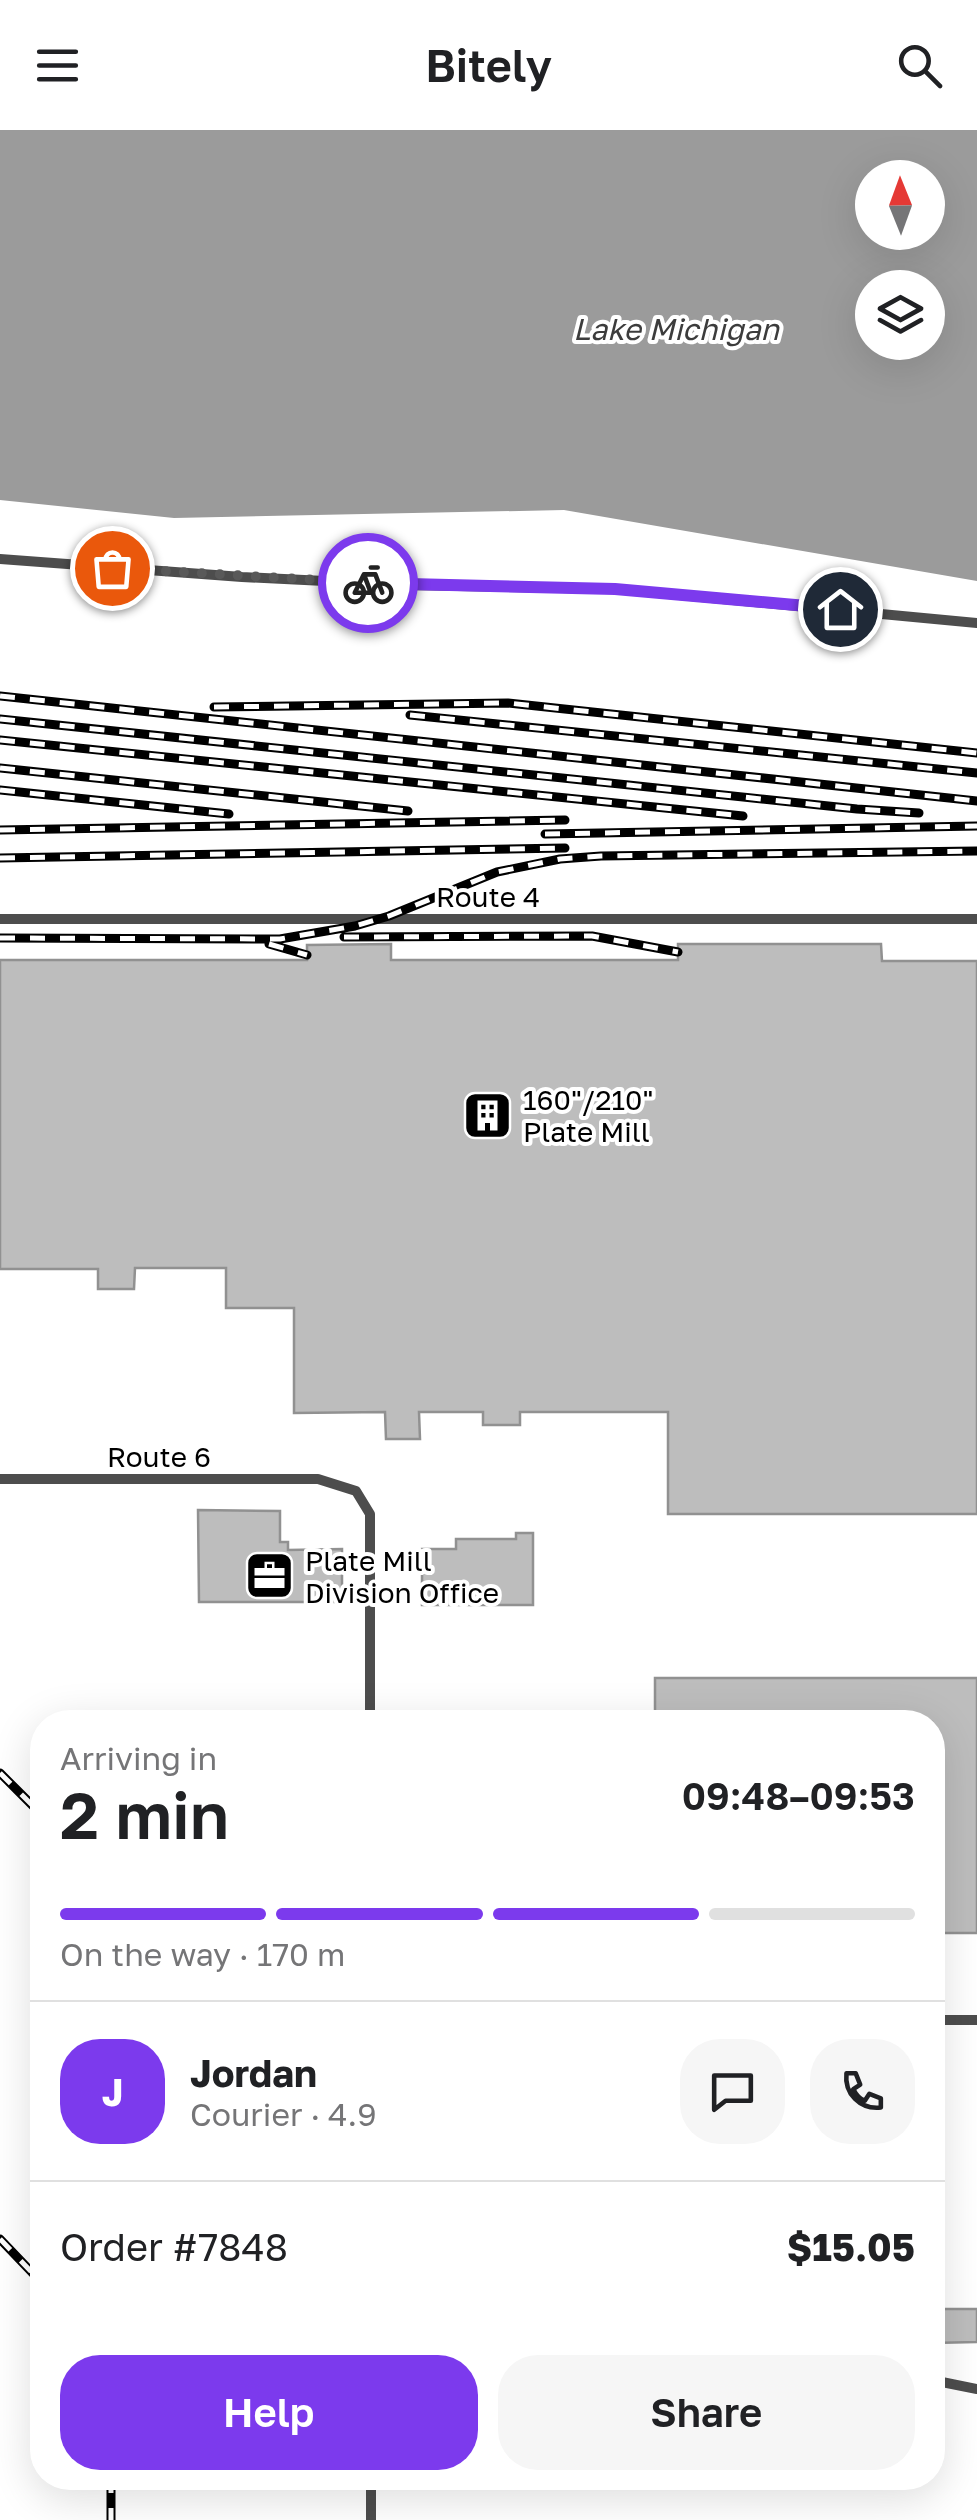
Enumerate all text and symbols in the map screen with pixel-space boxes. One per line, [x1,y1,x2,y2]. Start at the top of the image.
icon: menu [30,38,85,93]
text: Bitely [425,38,552,92]
icon: search [892,38,947,93]
north arrow [855,160,945,250]
map controls [855,160,945,360]
button: layers [855,270,945,360]
water label: Lake Michigan [573,311,781,347]
pin [70,526,155,611]
courier [318,533,418,633]
icon: bag [85,541,140,596]
icon: bike [341,556,396,611]
pin [798,567,883,652]
icon: home [813,582,868,637]
street label: Route 4 [436,880,540,913]
place label: 160"/210" Plate Mill [523,1083,653,1148]
building icon: 160"/210" Plate Mill [462,1089,514,1141]
street label: Route 6 [107,1440,211,1473]
place label: Plate Mill Division Office [305,1544,499,1609]
office icon: Plate Mill Division Office [244,1550,296,1602]
text: Arriving in [60,1739,217,1777]
text: 09:48–09:53 [682,1773,915,1818]
text: 2 min [60,1775,229,1853]
text: On the way · 170 m [60,1935,345,1973]
button: chat [680,2039,785,2144]
button: phone [810,2039,915,2144]
text: Jordan [190,2050,317,2095]
text: J [102,2069,123,2114]
text: Courier · 4.9 [190,2095,377,2133]
text: Order #7848 [60,2224,288,2269]
text: $15.05 [787,2224,915,2269]
button: Help [60,2355,478,2470]
button: Share [498,2355,915,2470]

